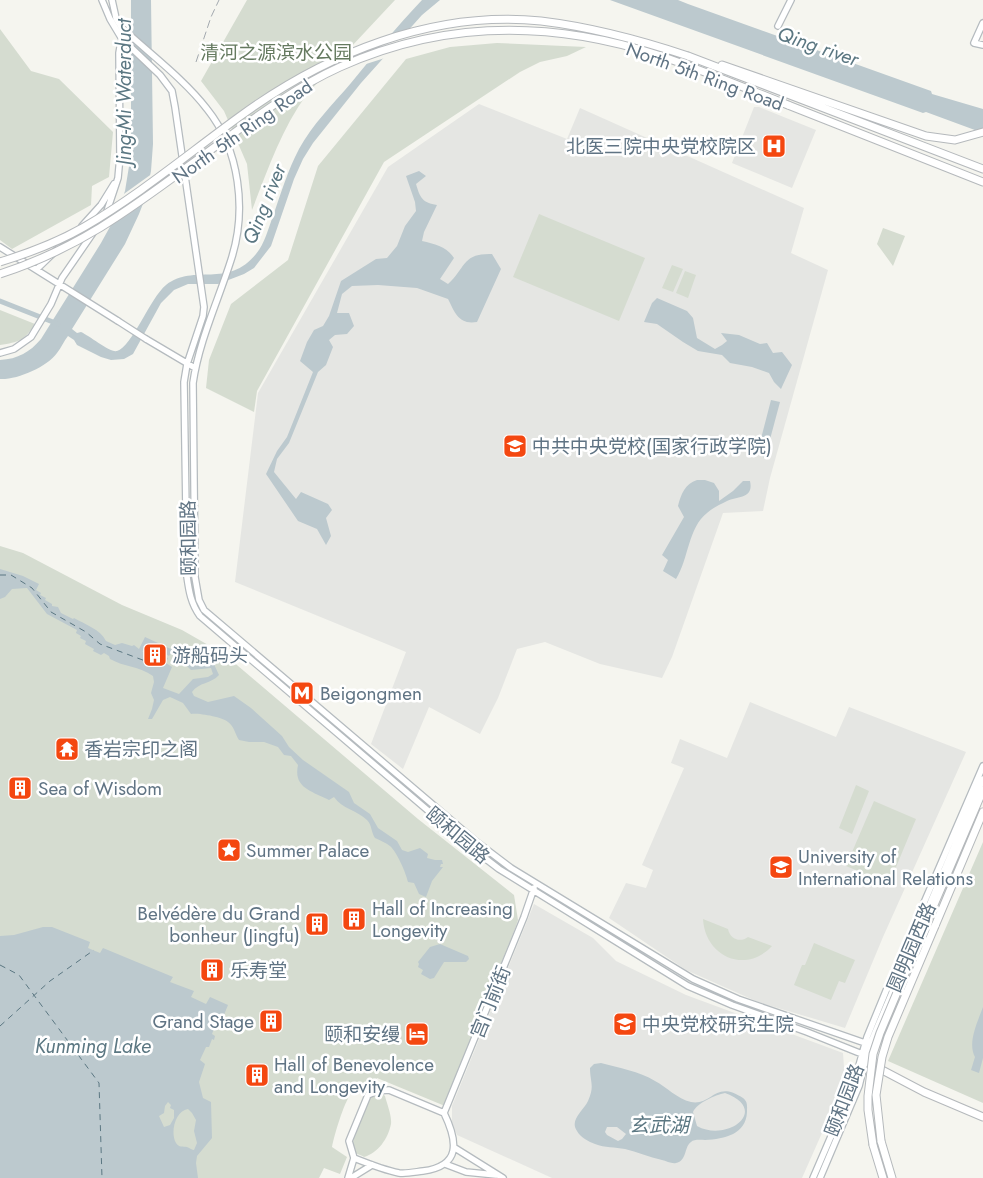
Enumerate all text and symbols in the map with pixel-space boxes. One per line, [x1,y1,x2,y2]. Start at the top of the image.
water label: Jing-Mi Waterduct [110,17,139,169]
water label: Qing river [773,19,864,74]
street label: North 5th Ring Road [622,35,787,118]
park label: 清河之源滨水公园 [200,39,352,66]
street label: North 5th Ring Road [167,73,318,190]
place label: 北医三院中央党校院区 [566,133,756,160]
hospital icon: 北医三院中央党校院区 [761,133,787,159]
water label: Qing river [235,158,294,249]
school or university icon: 中共中央党校(国家行政学院) [502,433,528,459]
place label: 中共中央党校(国家行政学院) [532,433,772,460]
street label: 颐和园路 [174,500,203,576]
building icon: 游船码头 [142,642,168,668]
place label: 游船码头 [172,642,248,669]
metro station icon: Beigongmen [289,680,315,706]
place label: Beigongmen [320,680,422,707]
temple icon: 香岩宗印之阁 [54,736,80,762]
place label: 香岩宗印之阁 [84,736,198,763]
building icon: Sea of Wisdom [7,775,33,801]
place label: Sea of Wisdom [38,775,162,802]
street label: 颐和园路 [420,801,495,870]
place icon: Summer Palace [216,837,242,863]
place label: Summer Palace [246,837,370,864]
place label: University of International Relations [798,843,973,892]
school or university icon: University of International Relations [768,854,794,880]
place label: Hall of Increasing Longevity [372,895,513,944]
street label: 圆明园西路 [880,898,942,996]
place label: Belvédère du Grand bonheur (Jingfu) [137,900,300,949]
building icon: Hall of Increasing Longevity [341,906,367,932]
building icon: Belvédère du Grand bonheur (Jingfu) [304,911,330,937]
building icon: 乐寿堂 [199,957,225,983]
place label: 乐寿堂 [230,957,287,984]
street label: 宫门前街 [464,962,517,1042]
place label: Grand Stage [152,1008,254,1035]
building icon: Grand Stage [258,1008,284,1034]
school or university icon: 中央党校研究生院 [612,1011,638,1037]
place label: 中央党校研究生院 [642,1011,794,1038]
place label: 颐和安缦 [324,1021,400,1048]
hotel icon: 颐和安缦 [404,1021,430,1047]
water label: Kunming Lake [35,1032,151,1061]
place label: Hall of Benevolence and Longevity [274,1051,434,1100]
street label: 颐和园路 [818,1060,871,1141]
building icon: Hall of Benevolence and Longevity [244,1062,270,1088]
water label: 玄武湖 [629,1111,692,1140]

